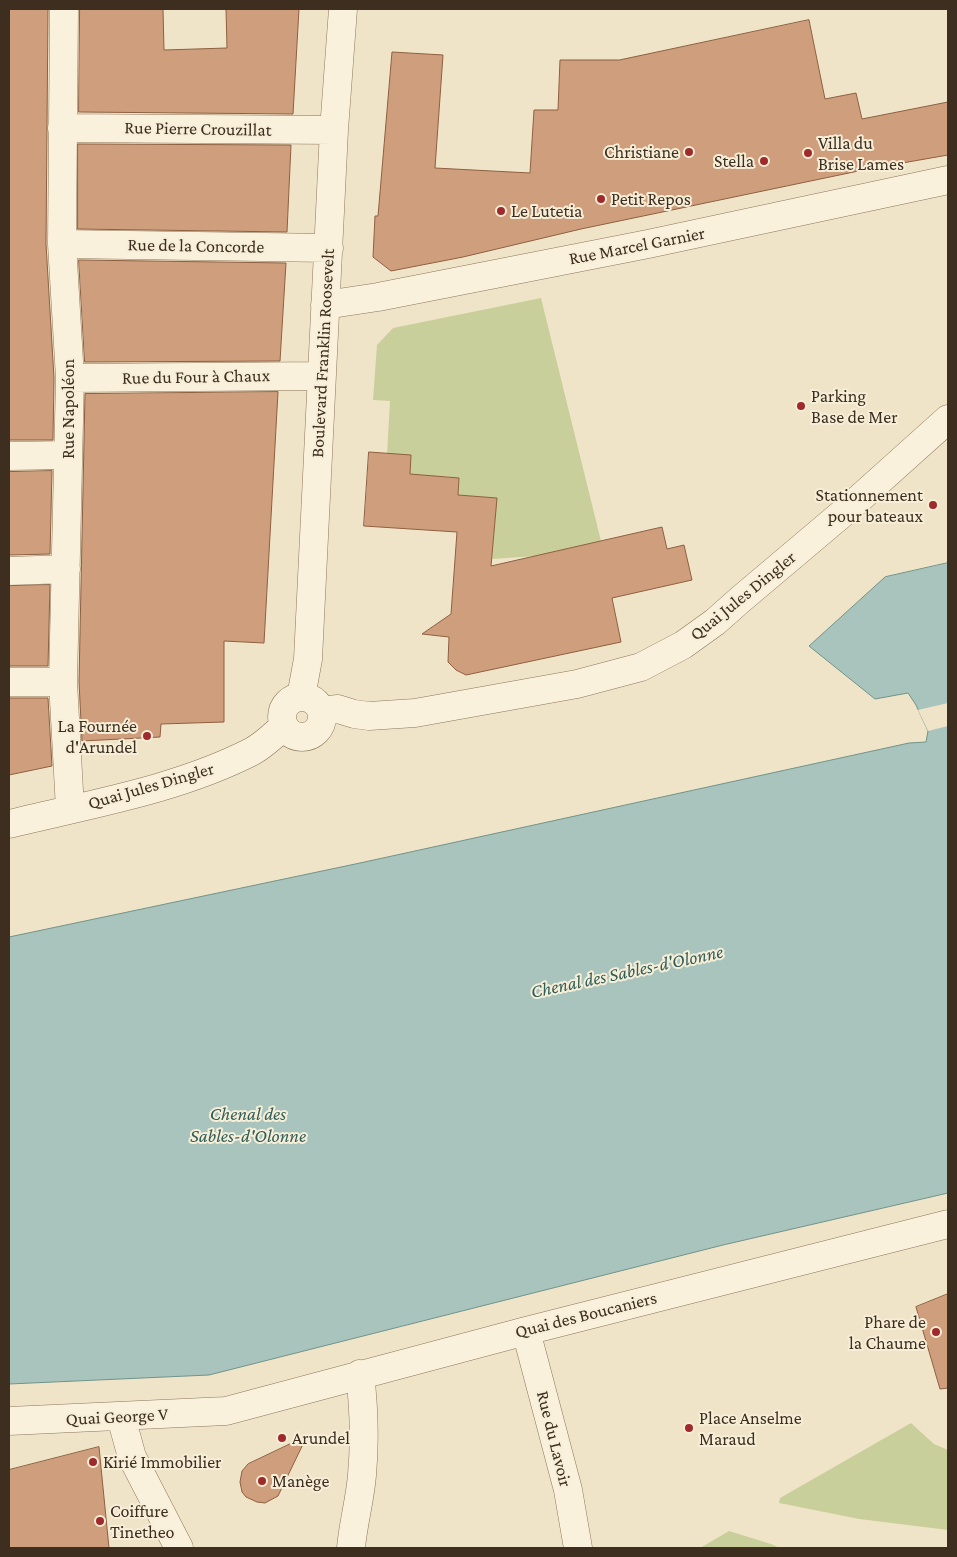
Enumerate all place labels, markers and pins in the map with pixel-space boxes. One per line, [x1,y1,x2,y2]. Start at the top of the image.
place label: Villa du Brise Lames [818,132,904,174]
place label: Christiane [604,141,679,163]
marker: Christiane [683,146,695,158]
marker: Villa du Brise Lames [802,147,814,159]
place label: Stella [714,150,754,172]
marker: Stella [758,155,770,167]
place label: Petit Repos [611,188,691,210]
marker: Petit Repos [595,193,607,205]
place label: Le Lutetia [511,200,582,222]
marker: Le Lutetia [495,205,507,217]
place label: Parking Base de Mer [811,385,898,428]
marker: Parking Base de Mer [795,400,807,412]
place label: Stationnement pour bateaux [816,484,923,526]
marker: Stationnement pour bateaux [927,499,939,511]
place label: La Fournée d'Arundel [57,715,137,758]
marker: La Fournée d'Arundel [141,730,153,742]
place label: Phare de la Chaume [849,1311,926,1354]
marker: Phare de la Chaume [930,1326,942,1338]
place label: Place Anselme Maraud [699,1407,802,1450]
marker: Place Anselme Maraud [683,1422,695,1434]
place label: Arundel [292,1427,350,1449]
marker: Arundel [276,1432,288,1444]
place label: Kirié Immobilier [103,1451,221,1473]
marker: Kirié Immobilier [87,1456,99,1468]
place label: Manège [272,1470,329,1492]
marker: Manège [256,1475,268,1487]
place label: Coiffure Tinetheo [110,1500,175,1542]
marker: Coiffure Tinetheo [94,1515,106,1527]

